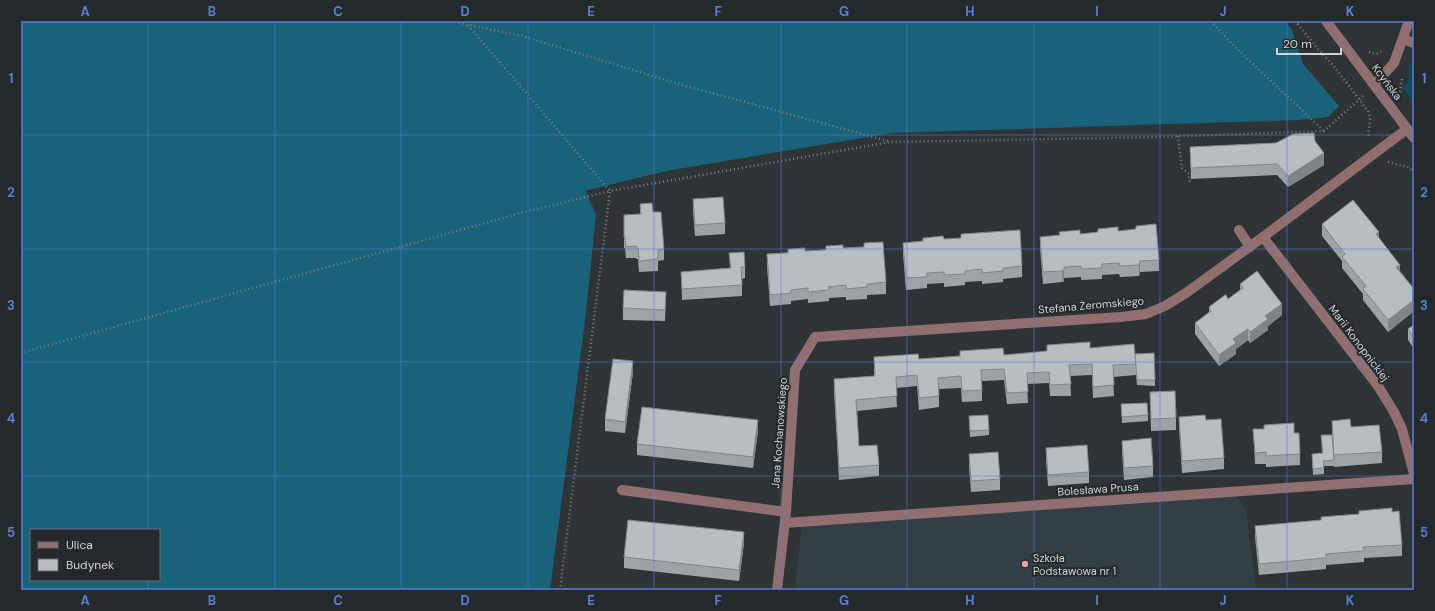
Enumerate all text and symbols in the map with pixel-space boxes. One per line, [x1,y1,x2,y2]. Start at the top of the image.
text: A [80,3,90,20]
text: B [208,3,216,20]
text: C [333,3,343,20]
text: D [460,3,470,20]
text: E [587,3,595,20]
text: F [714,3,722,20]
text: G [839,3,849,20]
text: H [965,3,975,20]
text: I [1095,3,1099,20]
text: J [1219,3,1227,20]
text: K [1346,3,1355,20]
scale bar [1277,30,1341,56]
text: 20 m [1283,36,1312,52]
street label: Kcyńska [1369,61,1405,103]
text: 1 [9,70,13,87]
text: 1 [1422,70,1426,87]
text: 2 [7,184,15,201]
text: 2 [1420,184,1428,201]
street label: Stefana Żeromskiego [1037,293,1145,317]
text: 3 [7,297,15,314]
text: 3 [1420,297,1428,314]
street label: Marii Konopnickiej [1326,302,1392,384]
street label: Jana Kochanowskiego [768,377,790,489]
text: 4 [7,410,15,427]
text: 4 [1420,410,1428,427]
street label: Bolesława Prusa [1057,479,1139,499]
text: 5 [7,524,15,541]
text: 5 [1420,524,1428,541]
legend [30,529,160,581]
text: Ulica [66,537,93,553]
place label: Szkoła Podstawowa nr 1 [1033,551,1116,578]
text: Budynek [66,557,114,573]
marker: Szkoła Podstawowa nr 1 [1020,559,1030,569]
text: A [80,592,90,609]
text: B [208,592,216,609]
text: C [333,592,343,609]
text: D [460,592,470,609]
text: E [587,592,595,609]
text: F [714,592,722,609]
text: G [839,592,849,609]
text: H [965,592,975,609]
text: I [1095,592,1099,609]
text: J [1219,592,1227,609]
text: K [1346,592,1355,609]

